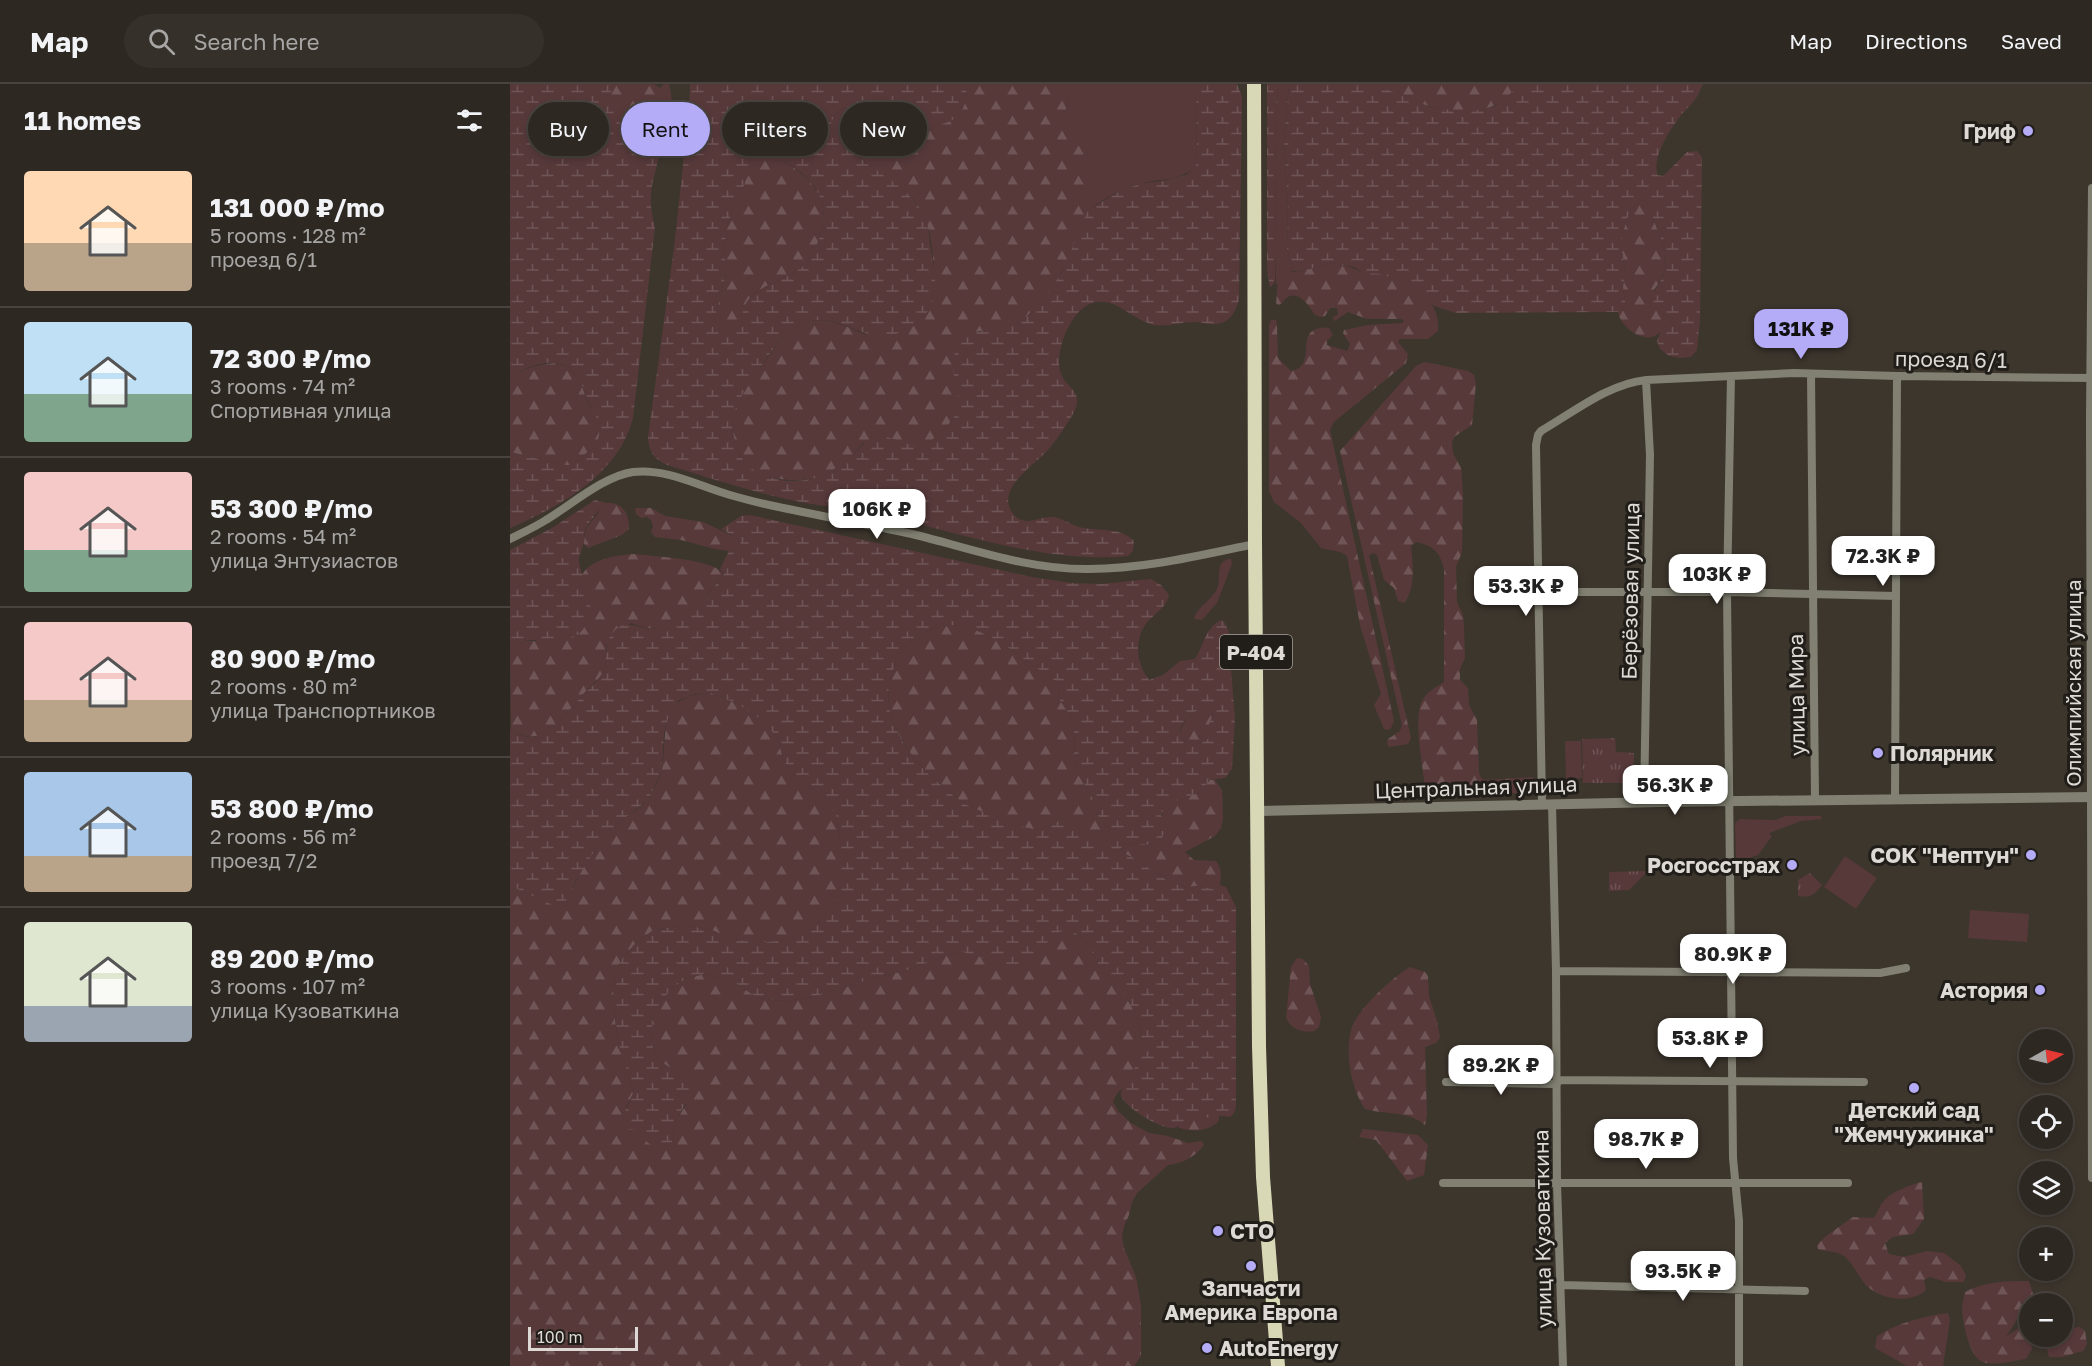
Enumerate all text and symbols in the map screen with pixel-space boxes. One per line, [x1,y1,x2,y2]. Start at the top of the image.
search box [124,14,544,68]
text: Map [30,25,88,58]
icon: search [145,25,178,58]
text: Search here [193,28,319,55]
text: Map [1789,28,1832,54]
text: Directions [1865,28,1968,54]
text: Saved [2001,28,2062,54]
chip: Buy [528,102,609,156]
chip: Rent [621,102,710,156]
chip: Filters [722,102,828,156]
chip: New [840,102,927,156]
icon: filters [453,104,486,137]
text: 11 homes [24,105,141,136]
place label: Гриф [1963,118,2016,144]
marker: Гриф [2021,124,2035,138]
text: 131 000 ₽/mo [210,192,385,223]
icon: home [72,195,144,267]
text: 5 rooms · 128 m² [210,223,366,247]
text: проезд 6/1 [210,247,317,271]
pin: 131K ₽ [1752,309,1850,360]
text: 131K ₽ [1768,316,1834,340]
text: 72 300 ₽/mo [210,343,371,374]
street label: проезд 6/1 [1895,345,2007,373]
icon: home [72,346,144,418]
text: 3 rooms · 74 m² [210,374,355,398]
text: Спортивная улица [210,398,392,422]
pin: 106K ₽ [828,489,926,540]
text: 53 300 ₽/mo [210,493,373,524]
icon: home [72,496,144,568]
text: 106K ₽ [843,496,912,520]
street label: Берёзовая улица [1615,502,1645,680]
text: 2 rooms · 54 m² [210,524,356,548]
pin: 72.3K ₽ [1828,536,1938,587]
text: 72.3K ₽ [1846,543,1920,567]
text: улица Энтузиастов [210,548,398,572]
pin: 103K ₽ [1668,554,1766,605]
text: 103K ₽ [1683,561,1751,585]
pin: 53.3K ₽ [1471,566,1581,617]
text: 53.3K ₽ [1488,573,1564,597]
street label: Олимпийская улица [2060,579,2086,787]
street label: улица Мира [1782,634,1810,756]
road number: Р-404 [1220,635,1292,669]
text: 80 900 ₽/mo [210,643,375,674]
icon: home [72,646,144,718]
text: 2 rooms · 80 m² [210,674,357,698]
text: улица Транспортников [210,698,436,722]
place label: Полярник [1890,740,1994,766]
marker: Полярник [1871,746,1885,760]
pin: 56.3K ₽ [1620,765,1730,816]
street label: Центральная улица [1374,770,1578,804]
text: 56.3K ₽ [1637,772,1713,796]
text: 53 800 ₽/mo [210,793,374,824]
icon: home [72,796,144,868]
text: 2 rooms · 56 m² [210,824,356,848]
place label: СОК "Нептун" [1870,842,2019,868]
text: проезд 7/2 [210,848,317,872]
marker: СОК "Нептун" [2024,848,2038,862]
place label: Росгосстрах [1647,852,1780,878]
marker: Росгосстрах [1785,858,1799,872]
pin: 80.9K ₽ [1678,934,1788,985]
text: 80.9K ₽ [1694,941,1772,965]
text: 89 200 ₽/mo [210,943,374,974]
icon: home [72,946,144,1018]
text: 3 rooms · 107 m² [210,974,365,998]
place label: Астория [1940,977,2028,1003]
marker: Астория [2033,983,2047,997]
text: улица Кузоваткина [210,998,400,1022]
pin: 53.8K ₽ [1655,1018,1765,1069]
text: 53.8K ₽ [1672,1025,1748,1049]
north arrow [2019,1029,2073,1083]
map controls [2019,1029,2073,1347]
pin: 89.2K ₽ [1446,1045,1556,1096]
text: 89.2K ₽ [1462,1052,1540,1076]
marker: Детский сад "Жемчужинка" [1907,1081,1921,1095]
button: locate [2019,1095,2073,1149]
place label: Детский сад "Жемчужинка" [1834,1097,1994,1147]
pin: 98.7K ₽ [1591,1119,1701,1170]
text: 98.7K ₽ [1608,1126,1684,1150]
street label: улица Кузоваткина [1527,1129,1557,1329]
button: layers [2019,1161,2073,1215]
place label: СТО [1230,1218,1274,1244]
marker: СТО [1211,1224,1225,1238]
button: + [2019,1227,2073,1281]
pin: 93.5K ₽ [1628,1251,1738,1302]
text: 93.5K ₽ [1645,1258,1721,1282]
marker: Запчасти Америка Европа [1244,1259,1258,1273]
place label: Запчасти Америка Европа [1164,1275,1338,1325]
button: − [2019,1293,2073,1347]
scale bar [528,1324,638,1352]
text: 100 m [537,1327,583,1347]
place label: AutoEnergy [1219,1335,1339,1361]
marker: AutoEnergy [1200,1341,1214,1355]

